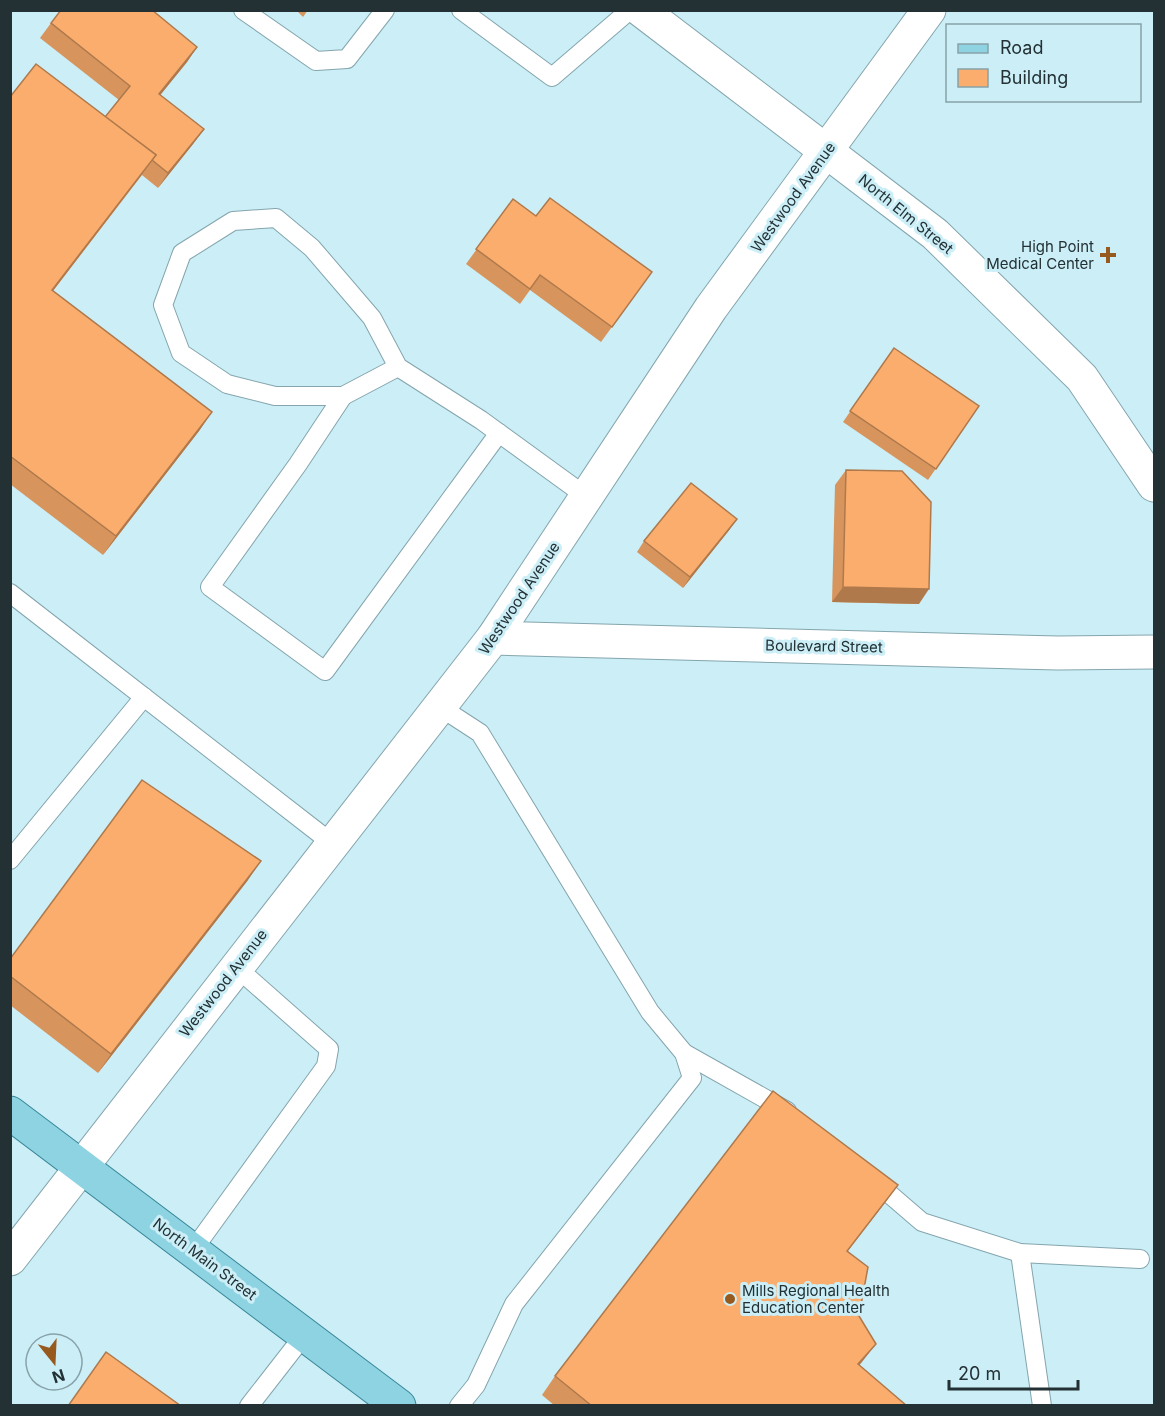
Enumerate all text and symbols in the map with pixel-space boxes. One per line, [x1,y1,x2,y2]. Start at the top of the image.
legend [946,24,1141,102]
text: Road [1000,37,1043,58]
text: Building [1000,67,1068,88]
street label: Westwood Avenue [747,138,839,256]
street label: North Elm Street [855,170,957,258]
place label: High Point Medical Center [986,237,1094,273]
marker: High Point Medical Center [1099,246,1117,264]
street label: Westwood Avenue [474,538,564,658]
street label: Boulevard Street [765,635,883,657]
street label: Westwood Avenue [175,925,271,1041]
street label: North Main Street [149,1214,261,1304]
place label: Mills Regional Health Education Center [742,1281,890,1317]
marker: Mills Regional Health Education Center [723,1292,737,1306]
north arrow [24,1332,84,1392]
scale bar [949,1353,1078,1391]
text: 20 m [958,1363,1001,1384]
text: N [50,1365,68,1388]

